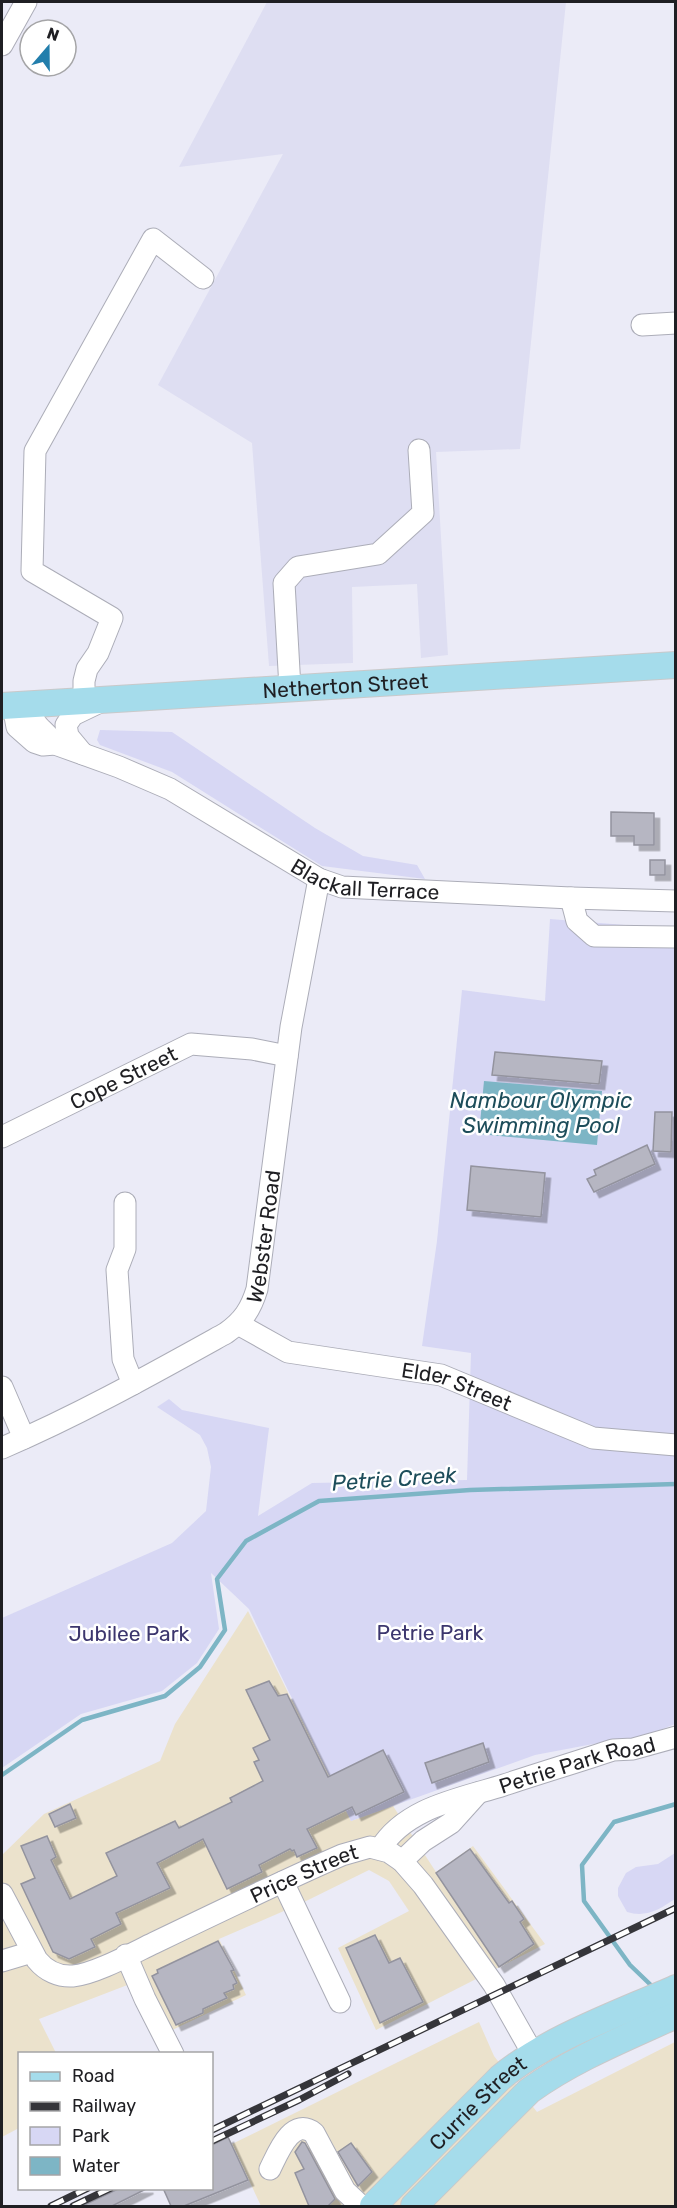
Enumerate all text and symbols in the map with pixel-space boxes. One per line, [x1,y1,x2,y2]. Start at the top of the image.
north arrow [18,18,78,78]
text: N [44,23,62,45]
street label: Netherton Street [262,668,429,703]
street label: Blackall Terrace [287,853,440,904]
street label: Cope Street [65,1041,181,1114]
water label: Nambour Olympic Swimming Pool [450,1087,632,1139]
street label: Webster Road [241,1168,285,1306]
street label: Elder Street [400,1357,516,1416]
water label: Petrie Creek [331,1461,458,1497]
park label: Petrie Park [377,1620,484,1645]
park label: Jubilee Park [69,1621,190,1646]
street label: Petrie Park Road [496,1731,658,1798]
street label: Price Street [246,1839,361,1908]
street label: Currie Street [424,2050,531,2155]
legend [18,2052,213,2190]
text: Road [72,2065,115,2087]
text: Railway [72,2095,136,2117]
text: Park [72,2125,110,2147]
text: Water [72,2155,120,2177]

